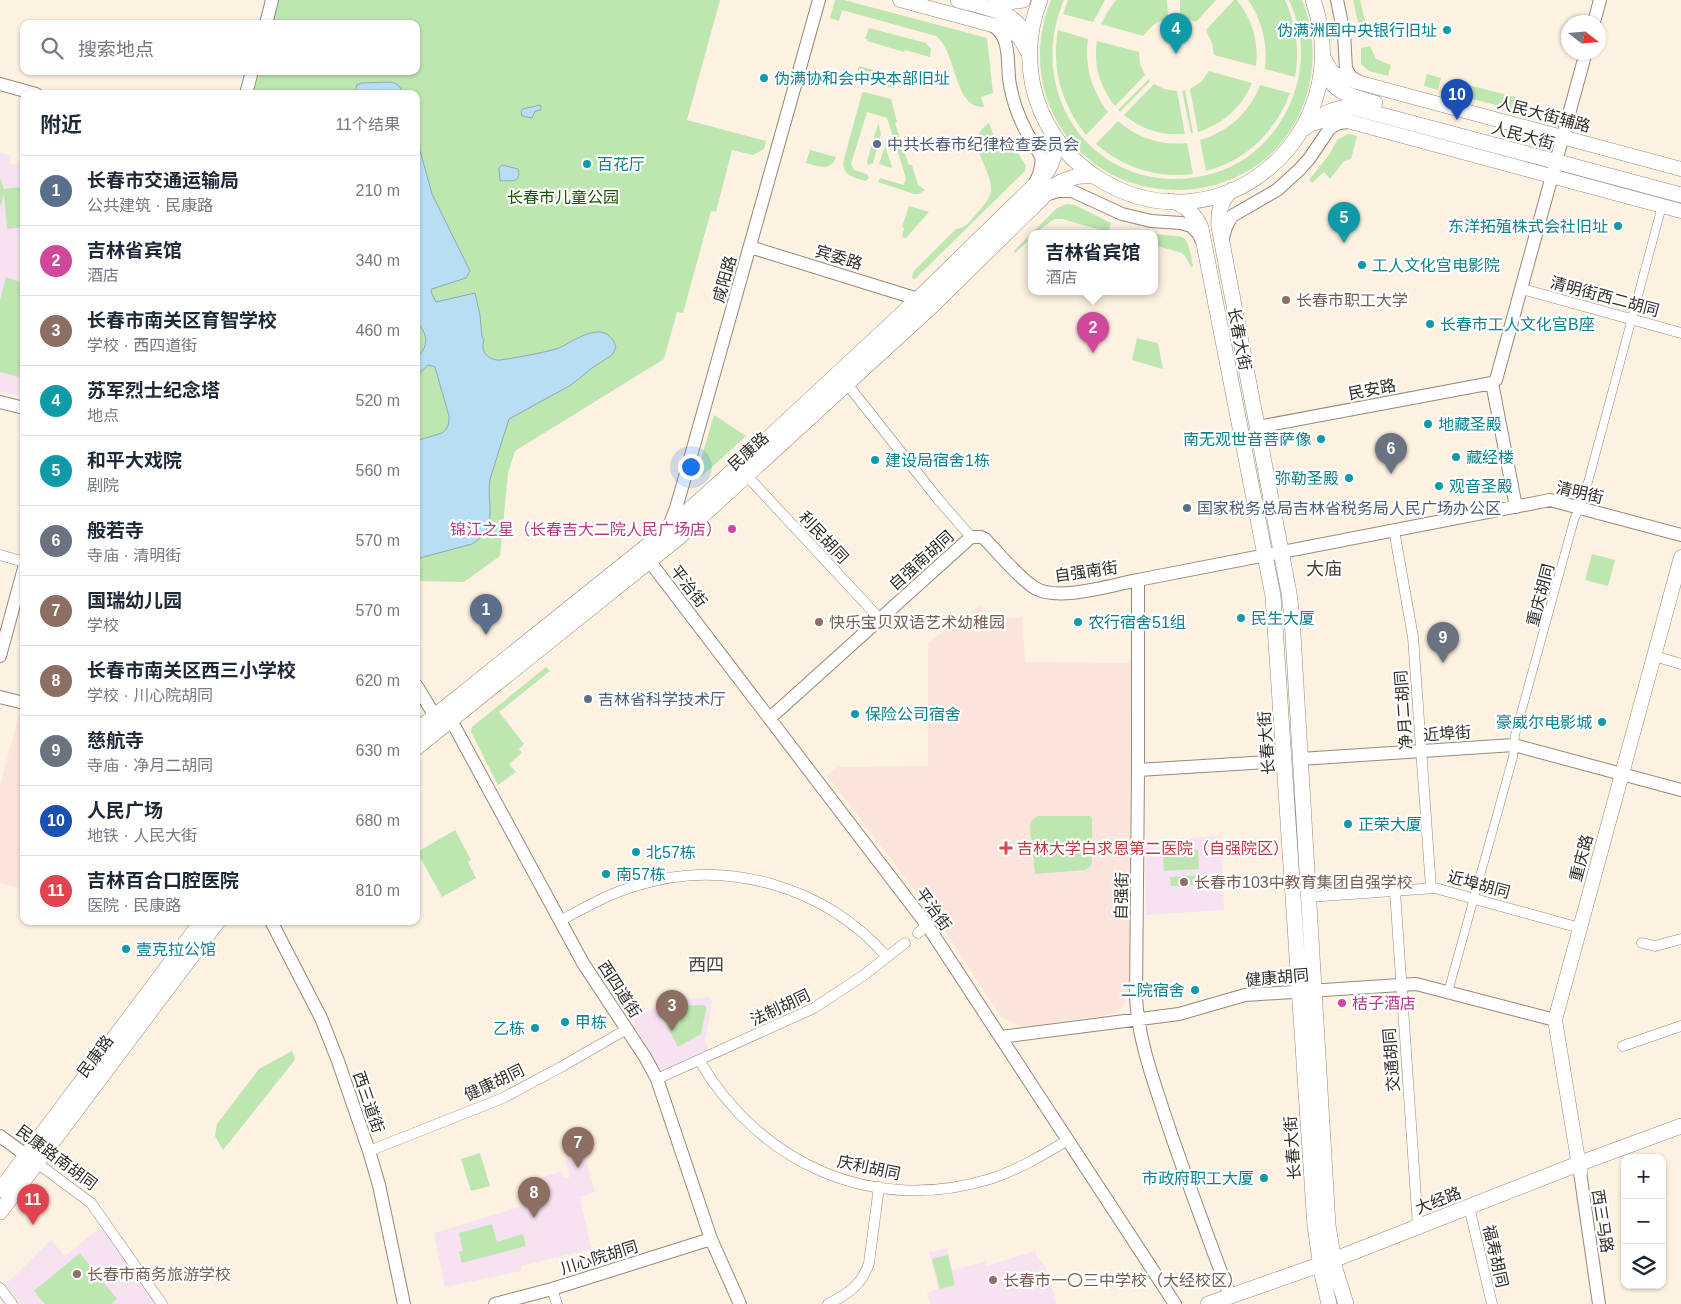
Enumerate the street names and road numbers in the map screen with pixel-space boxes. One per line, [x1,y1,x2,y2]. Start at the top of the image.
street label: 人民大街辅路 [1495,92,1593,136]
street label: 人民大街 [1490,117,1556,153]
street label: 宾委路 [813,242,864,273]
street label: 咸阳路 [710,254,739,305]
street label: 清明街西二胡同 [1549,274,1661,319]
street label: 长春大街 [1225,306,1254,372]
street label: 民安路 [1347,377,1397,402]
street label: 民康路 [725,429,772,474]
street label: 清明街 [1555,479,1605,506]
street label: 利民胡同 [796,508,852,567]
street label: 自强南胡同 [886,527,957,593]
street label: 自强南街 [1053,559,1119,584]
street label: 平治街 [667,562,710,610]
street label: 重庆胡同 [1524,562,1557,628]
street label: 净月二胡同 [1392,669,1415,750]
street label: 长春大街 [1256,710,1277,775]
street label: 近埠街 [1422,723,1472,744]
street label: 重庆路 [1567,833,1596,884]
street label: 近埠胡同 [1446,868,1512,901]
street label: 自强街 [1113,872,1130,920]
street label: 平治街 [913,885,955,934]
street label: 西四道街 [595,958,644,1021]
street label: 健康胡同 [1244,966,1310,989]
street label: 法制胡同 [748,986,813,1029]
street label: 交通胡同 [1381,1027,1402,1092]
street label: 民康路 [74,1032,117,1081]
street label: 健康胡同 [462,1061,527,1104]
street label: 西三道街 [350,1069,387,1135]
street label: 长春大街 [1282,1115,1303,1180]
street label: 民康路南胡同 [13,1122,100,1193]
street label: 庆利胡同 [836,1153,902,1182]
street label: 大经路 [1413,1184,1464,1217]
street label: 西三马路 [1589,1188,1616,1254]
street label: 福寿胡同 [1480,1223,1511,1289]
street label: 川心院胡同 [558,1238,640,1277]

